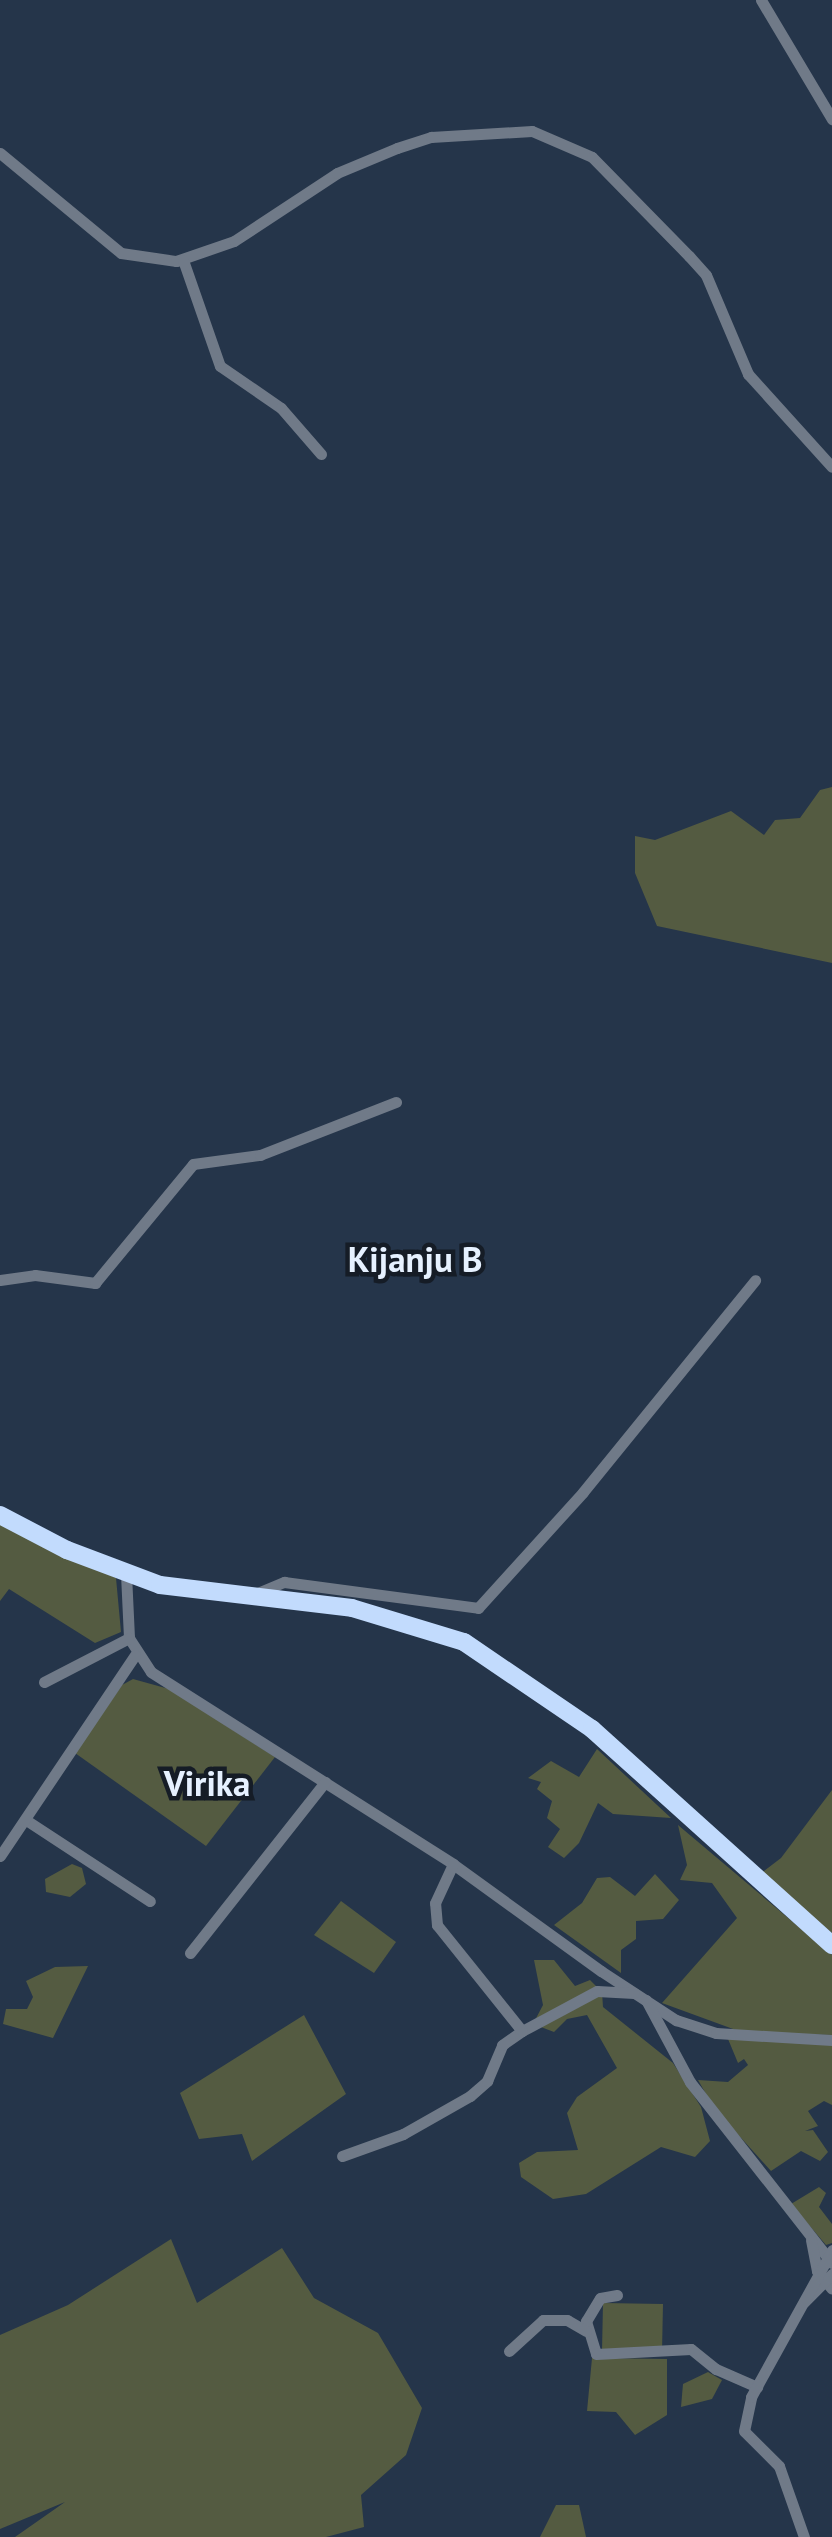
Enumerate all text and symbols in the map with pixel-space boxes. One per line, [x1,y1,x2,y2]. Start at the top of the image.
district label: Kijanju B [348,1238,482,1280]
district label: Virika [164,1762,250,1804]

